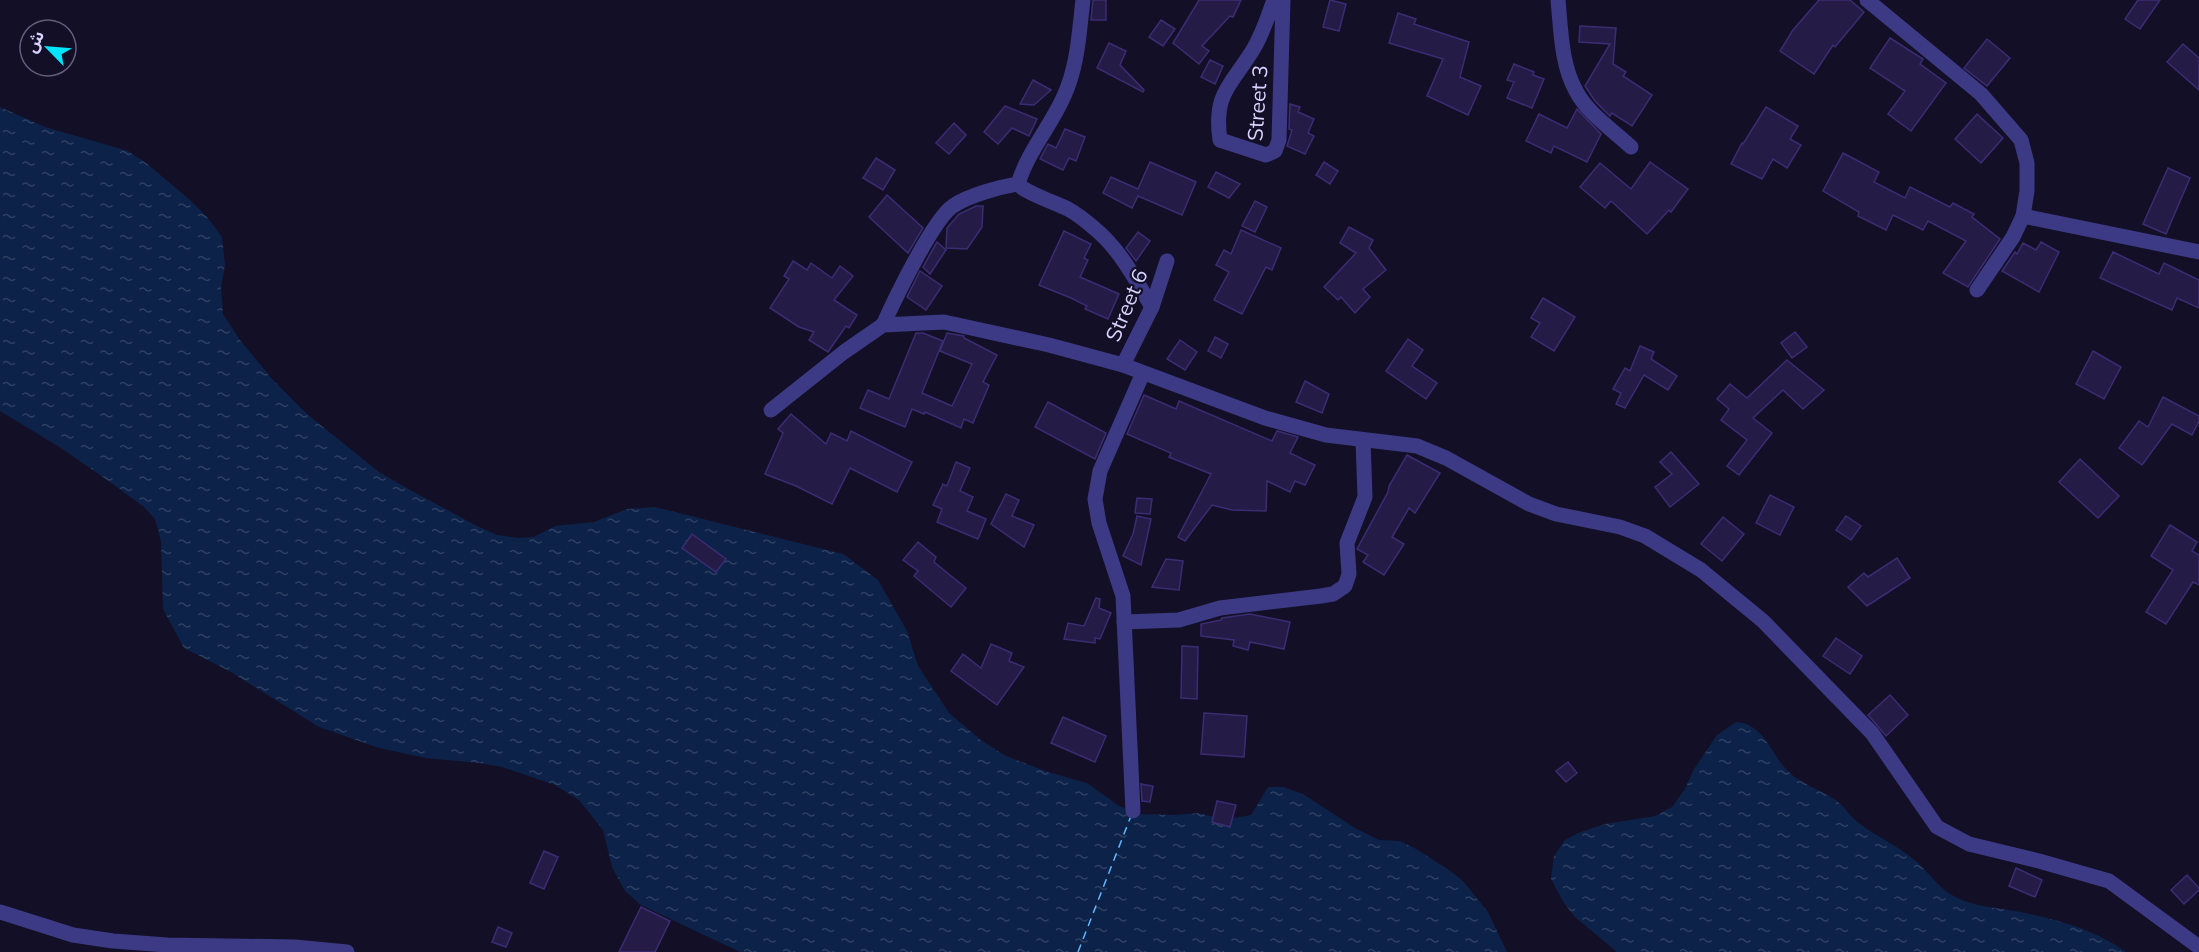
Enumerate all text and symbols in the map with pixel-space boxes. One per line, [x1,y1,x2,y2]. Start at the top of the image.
north arrow [18,18,78,78]
text: ش [21,27,48,56]
street label: Street 3 [1241,64,1273,142]
street label: Street 6 [1099,265,1153,345]

